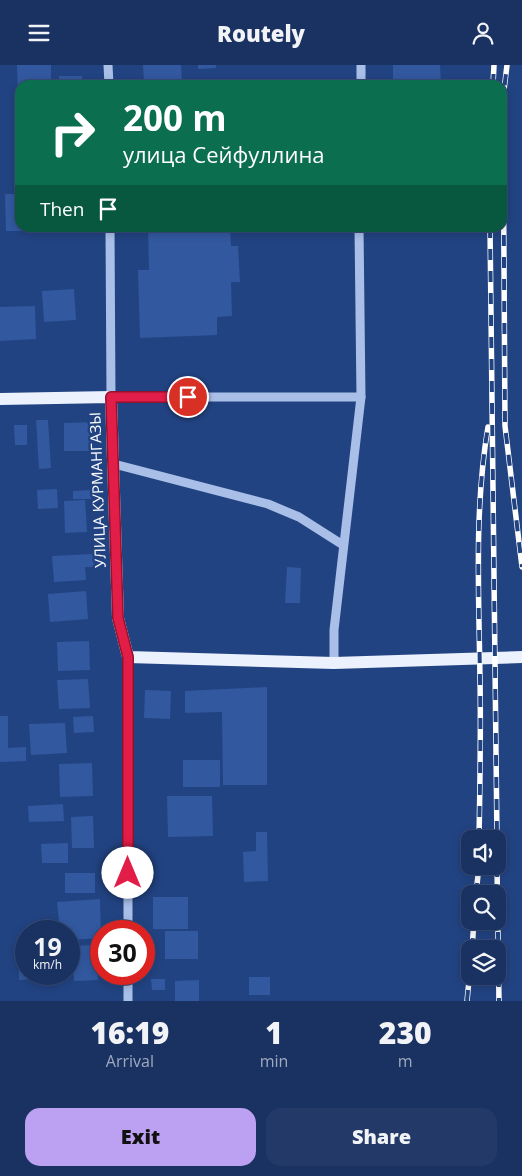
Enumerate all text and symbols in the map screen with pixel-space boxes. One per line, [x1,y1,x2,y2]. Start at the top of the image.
text: Routely [217,18,305,48]
icon: menu [25,19,53,47]
icon: person [469,19,497,47]
text: 200 m [123,94,227,141]
icon: right [40,100,105,165]
text: улица Сейфуллина [123,139,325,169]
icon: arrive [94,195,122,223]
text: Then [40,196,84,222]
pin [167,376,209,418]
icon: arrive [174,383,202,411]
street label: УЛИЦА КУРМАНГАЗЫ [84,412,110,568]
map controls [461,830,506,985]
button: sound [461,830,506,875]
position arrow [101,846,153,898]
button: search [461,885,506,930]
speed limit sign: 30 [90,920,155,985]
text: 19 [33,929,62,963]
button: layers [461,940,506,985]
text: km/h [33,956,62,973]
text: 16:19 [90,1012,169,1053]
text: 1 [265,1012,283,1053]
text: 230 [379,1012,432,1053]
text: Arrival [106,1050,154,1072]
text: min [260,1050,288,1072]
text: m [398,1050,413,1072]
button: Exit [25,1108,256,1166]
button: Share [266,1108,497,1166]

